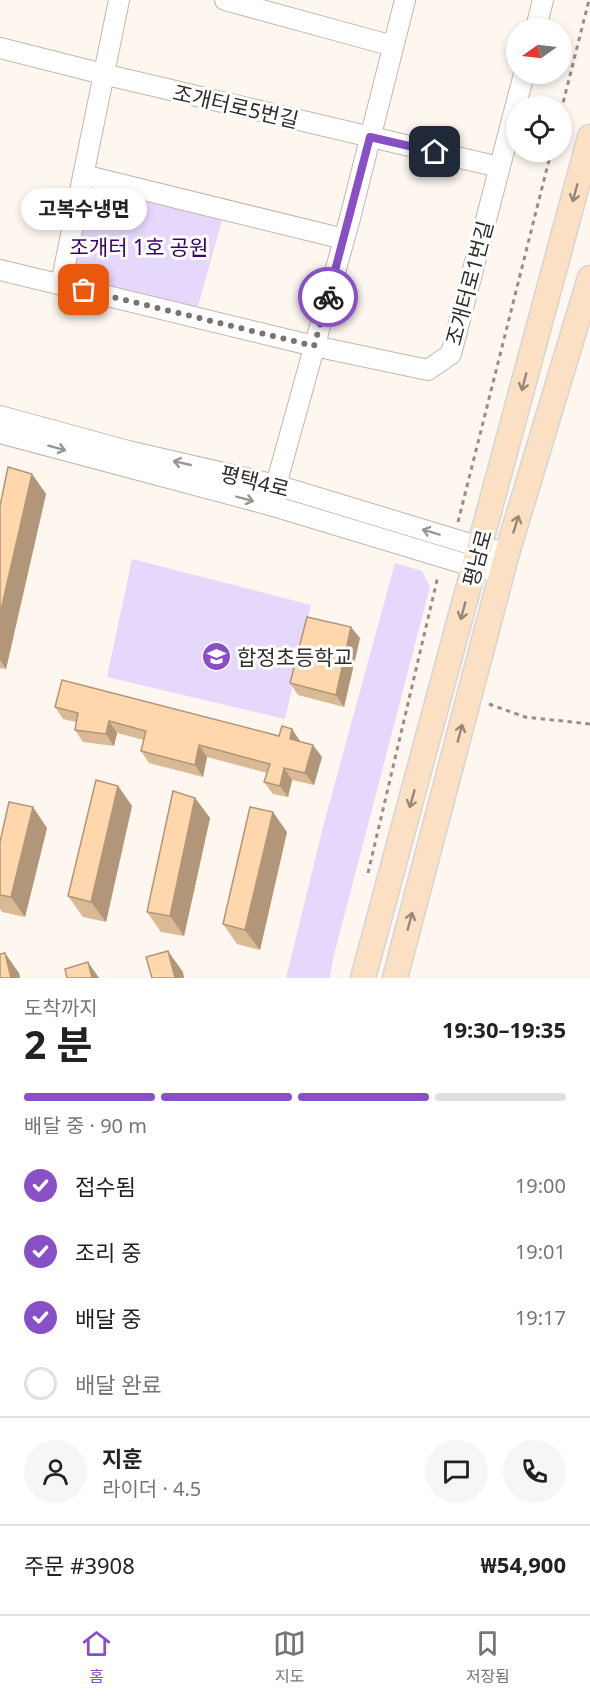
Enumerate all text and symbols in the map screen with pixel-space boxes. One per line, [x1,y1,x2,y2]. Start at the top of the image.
north arrow [506,18,572,84]
map controls [506,18,572,162]
street label: 조개터로5번길 [171,78,301,134]
button: locate [506,96,572,162]
pin [409,126,460,177]
icon: home [418,135,451,168]
one-way arrow [569,183,580,202]
callout: 고복수냉면 [21,188,147,230]
text: 고복수냉면 [38,195,130,222]
street label: 조개터로1번길 [439,218,499,348]
park label: 조개터 1호 공원 [70,233,208,261]
pin [58,264,109,315]
courier [298,267,358,327]
icon: bag [67,273,100,306]
icon: bike [312,281,345,314]
one-way arrow [518,372,530,391]
one-way arrow [47,443,66,454]
one-way arrow [173,457,192,469]
street label: 평택4로 [218,459,292,503]
one-way arrow [235,493,254,505]
one-way arrow [511,515,522,534]
one-way arrow [422,526,441,537]
street label: 평남로 [456,526,498,590]
one-way arrow [457,601,468,620]
school or university icon: 합정초등학교 [200,641,232,673]
place label: 합정초등학교 [237,643,353,671]
one-way arrow [455,724,467,743]
one-way arrow [405,789,417,808]
one-way arrow [405,912,416,931]
text: 도착까지 [24,994,98,1021]
text: 19:30–19:35 [442,1014,566,1044]
text: 2 분 [24,1017,92,1070]
text: 배달 중 · 90 m [24,1112,147,1139]
icon: check [24,1169,57,1202]
text: 접수됨 [75,1171,136,1201]
text: 19:00 [515,1172,566,1199]
icon: check [24,1235,57,1268]
text: 조리 중 [75,1237,141,1267]
text: 19:01 [515,1238,566,1265]
icon: check [24,1301,57,1334]
text: 배달 중 [75,1303,141,1333]
text: 19:17 [515,1304,566,1331]
text: 배달 완료 [75,1369,162,1399]
button: person [24,1440,87,1503]
button: chat [425,1440,488,1503]
button: phone [503,1440,566,1503]
text: 지훈 [102,1443,142,1473]
text: 라이더 · 4.5 [102,1475,201,1502]
text: ₩54,900 [481,1549,566,1579]
text: 주문 #3908 [24,1550,135,1580]
tab: 홈 [80,1627,113,1687]
tab: 지도 [273,1627,306,1687]
tab: 저장됨 [466,1627,510,1687]

